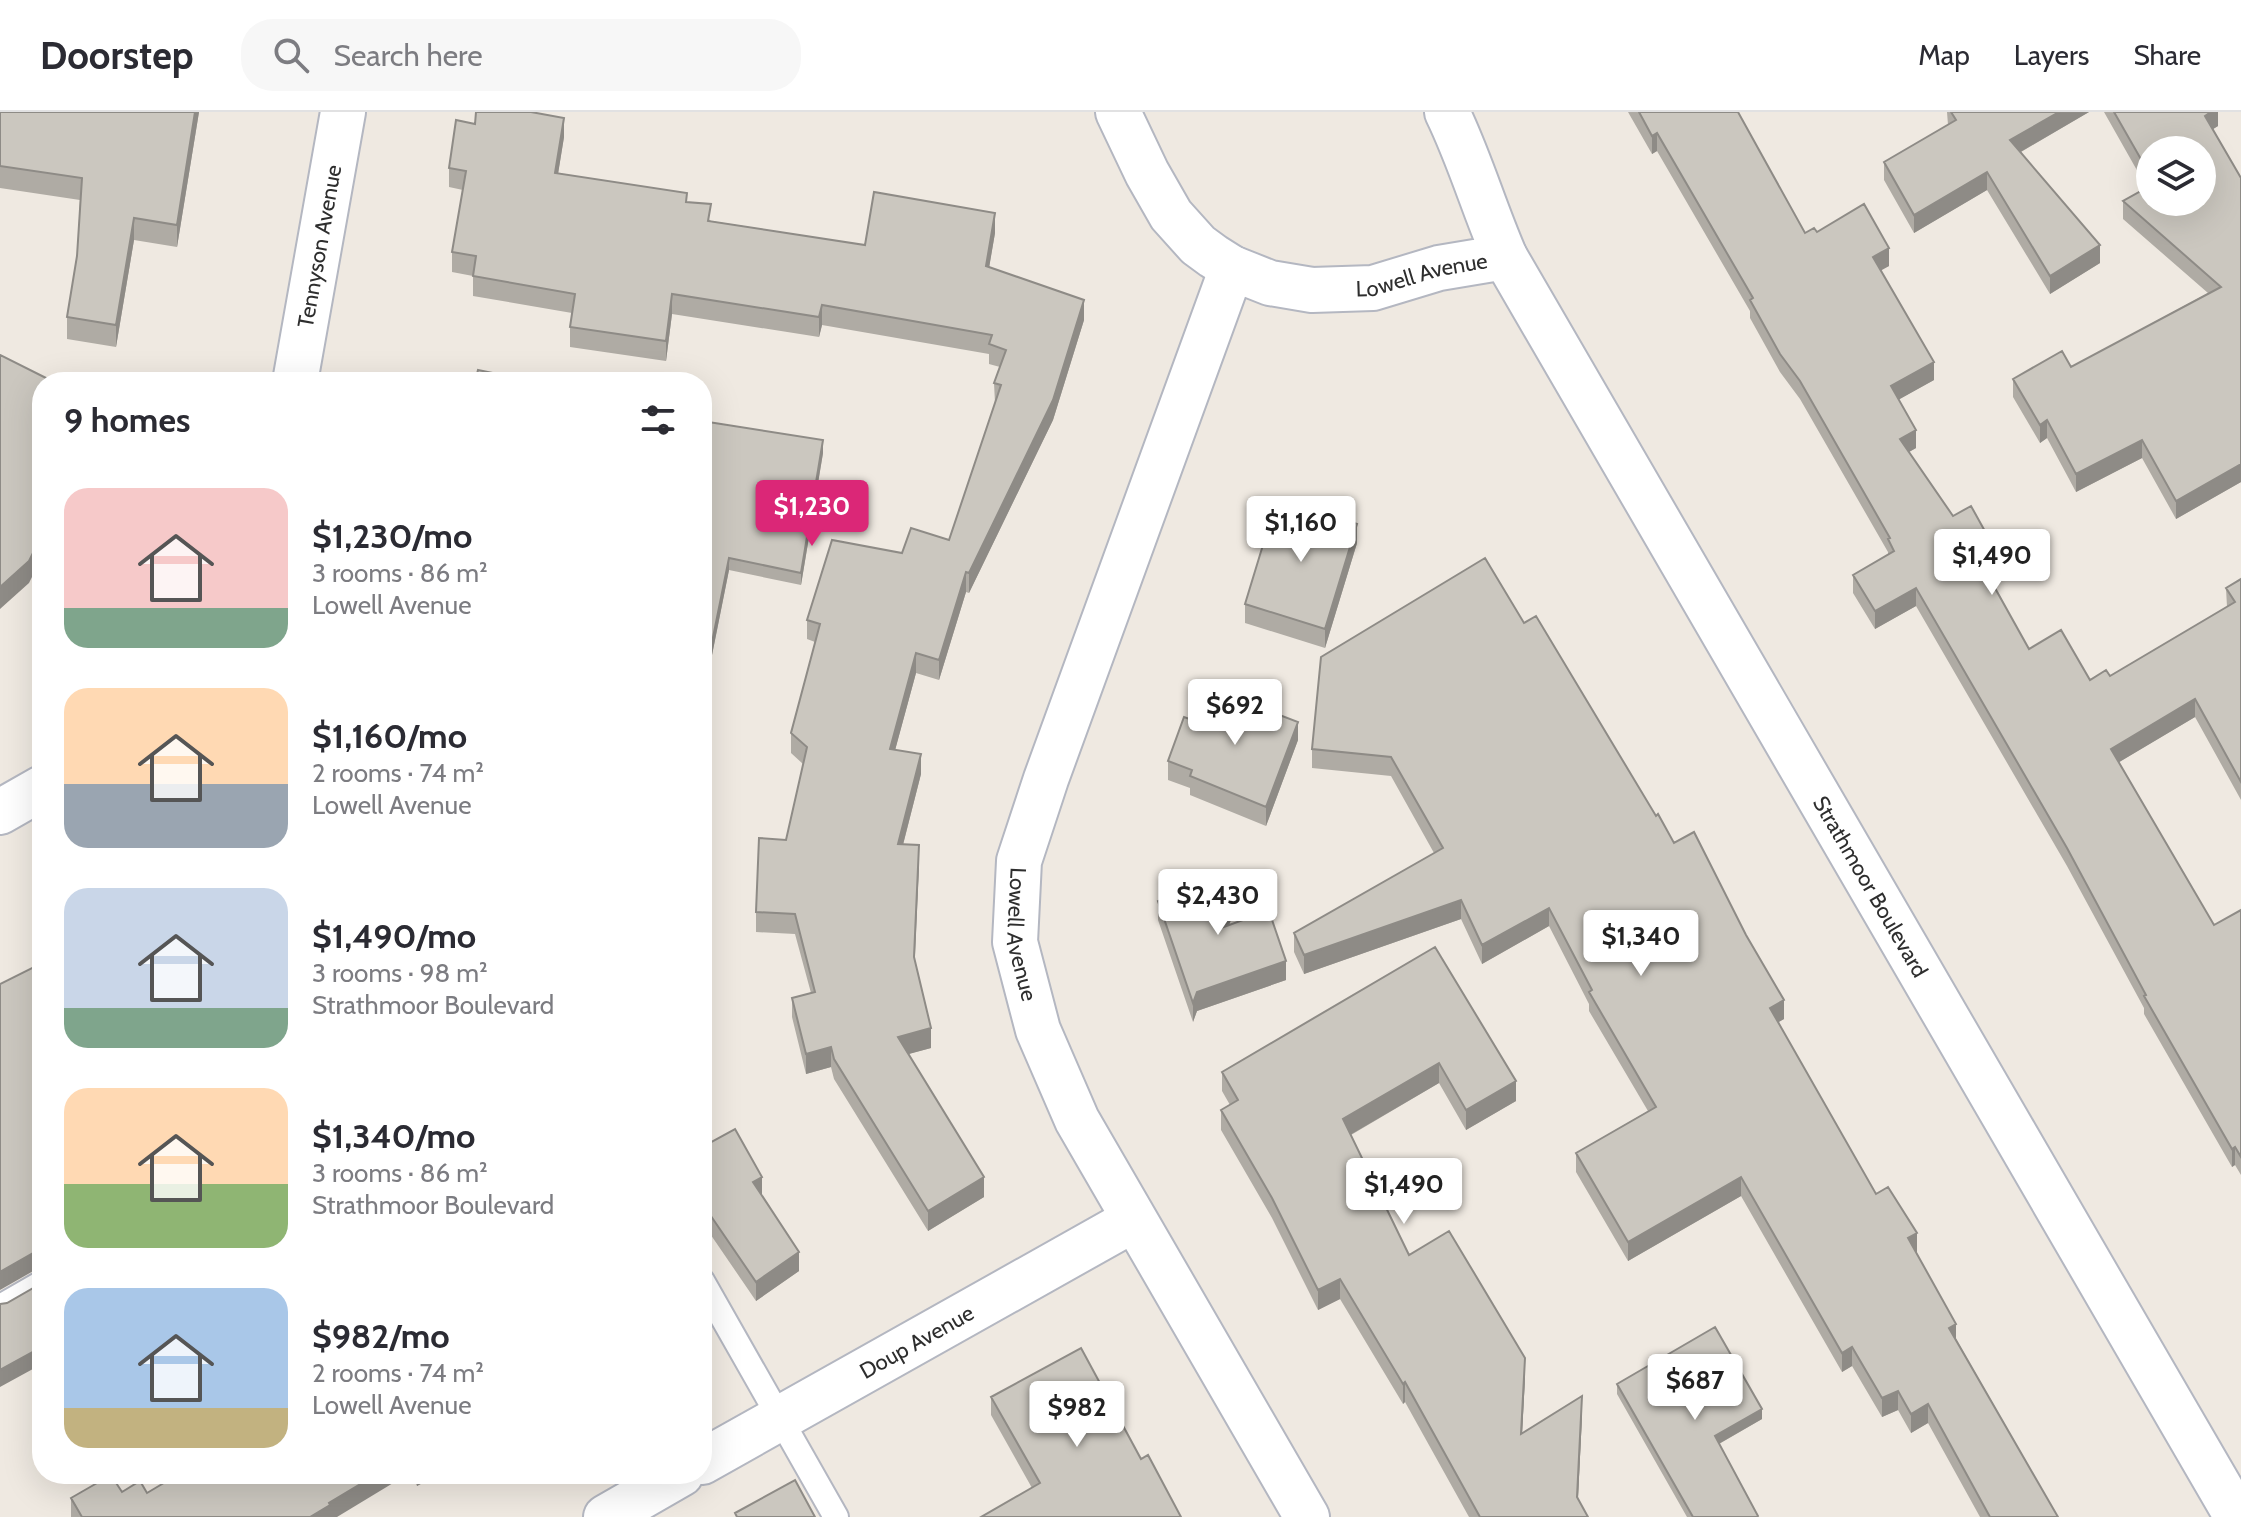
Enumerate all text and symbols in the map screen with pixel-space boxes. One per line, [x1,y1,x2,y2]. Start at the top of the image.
search box [241,19,801,91]
text: Doorstep [40,32,193,79]
icon: search [269,33,313,77]
text: Search here [333,37,483,74]
text: Map [1918,38,1970,72]
text: Layers [2014,38,2089,72]
text: Share [2133,38,2201,72]
map controls [2136,136,2216,216]
button: layers [2136,136,2216,216]
street label: Tennyson Avenue [292,163,347,330]
street label: Lowell Avenue [1355,247,1489,303]
icon: filters [636,398,680,442]
text: 9 homes [64,399,190,441]
pin: $1,230 [747,480,877,548]
text: $1,230 [774,490,850,522]
pin: $1,160 [1236,496,1366,564]
text: $1,160 [1265,506,1337,538]
text: $1,230/mo [312,515,472,557]
icon: home [128,520,224,616]
pin: $1,490 [1927,529,2057,597]
text: $1,490 [1952,539,2032,571]
text: 3 rooms · 86 m² [312,557,488,589]
text: Lowell Avenue [312,589,472,621]
pin: $692 [1188,679,1282,747]
text: $692 [1206,689,1264,721]
text: $1,160/mo [312,715,467,757]
icon: home [128,720,224,816]
text: 2 rooms · 74 m² [312,757,484,789]
text: Lowell Avenue [312,789,472,821]
street label: Strathmoor Boulevard [1807,791,1933,982]
street label: Lowell Avenue [1001,867,1043,1004]
pin: $2,430 [1153,869,1283,937]
text: $2,430 [1176,879,1260,911]
pin: $1,340 [1576,910,1706,978]
text: $1,490/mo [312,915,476,957]
icon: home [128,920,224,1016]
text: $1,340 [1601,920,1681,952]
text: 3 rooms · 98 m² [312,957,488,989]
text: Strathmoor Boulevard [312,989,554,1021]
text: $1,340/mo [312,1115,475,1157]
icon: home [128,1120,224,1216]
text: 3 rooms · 86 m² [312,1157,488,1189]
pin: $1,490 [1339,1158,1469,1226]
text: $1,490 [1364,1168,1444,1200]
text: Strathmoor Boulevard [312,1189,554,1221]
street label: Doup Avenue [855,1299,979,1385]
text: $982/mo [312,1315,450,1357]
icon: home [128,1320,224,1416]
pin: $687 [1648,1354,1742,1422]
text: 2 rooms · 74 m² [312,1357,484,1389]
text: $687 [1666,1364,1724,1396]
pin: $982 [1030,1381,1124,1449]
text: Lowell Avenue [312,1389,472,1421]
text: $982 [1047,1391,1107,1423]

